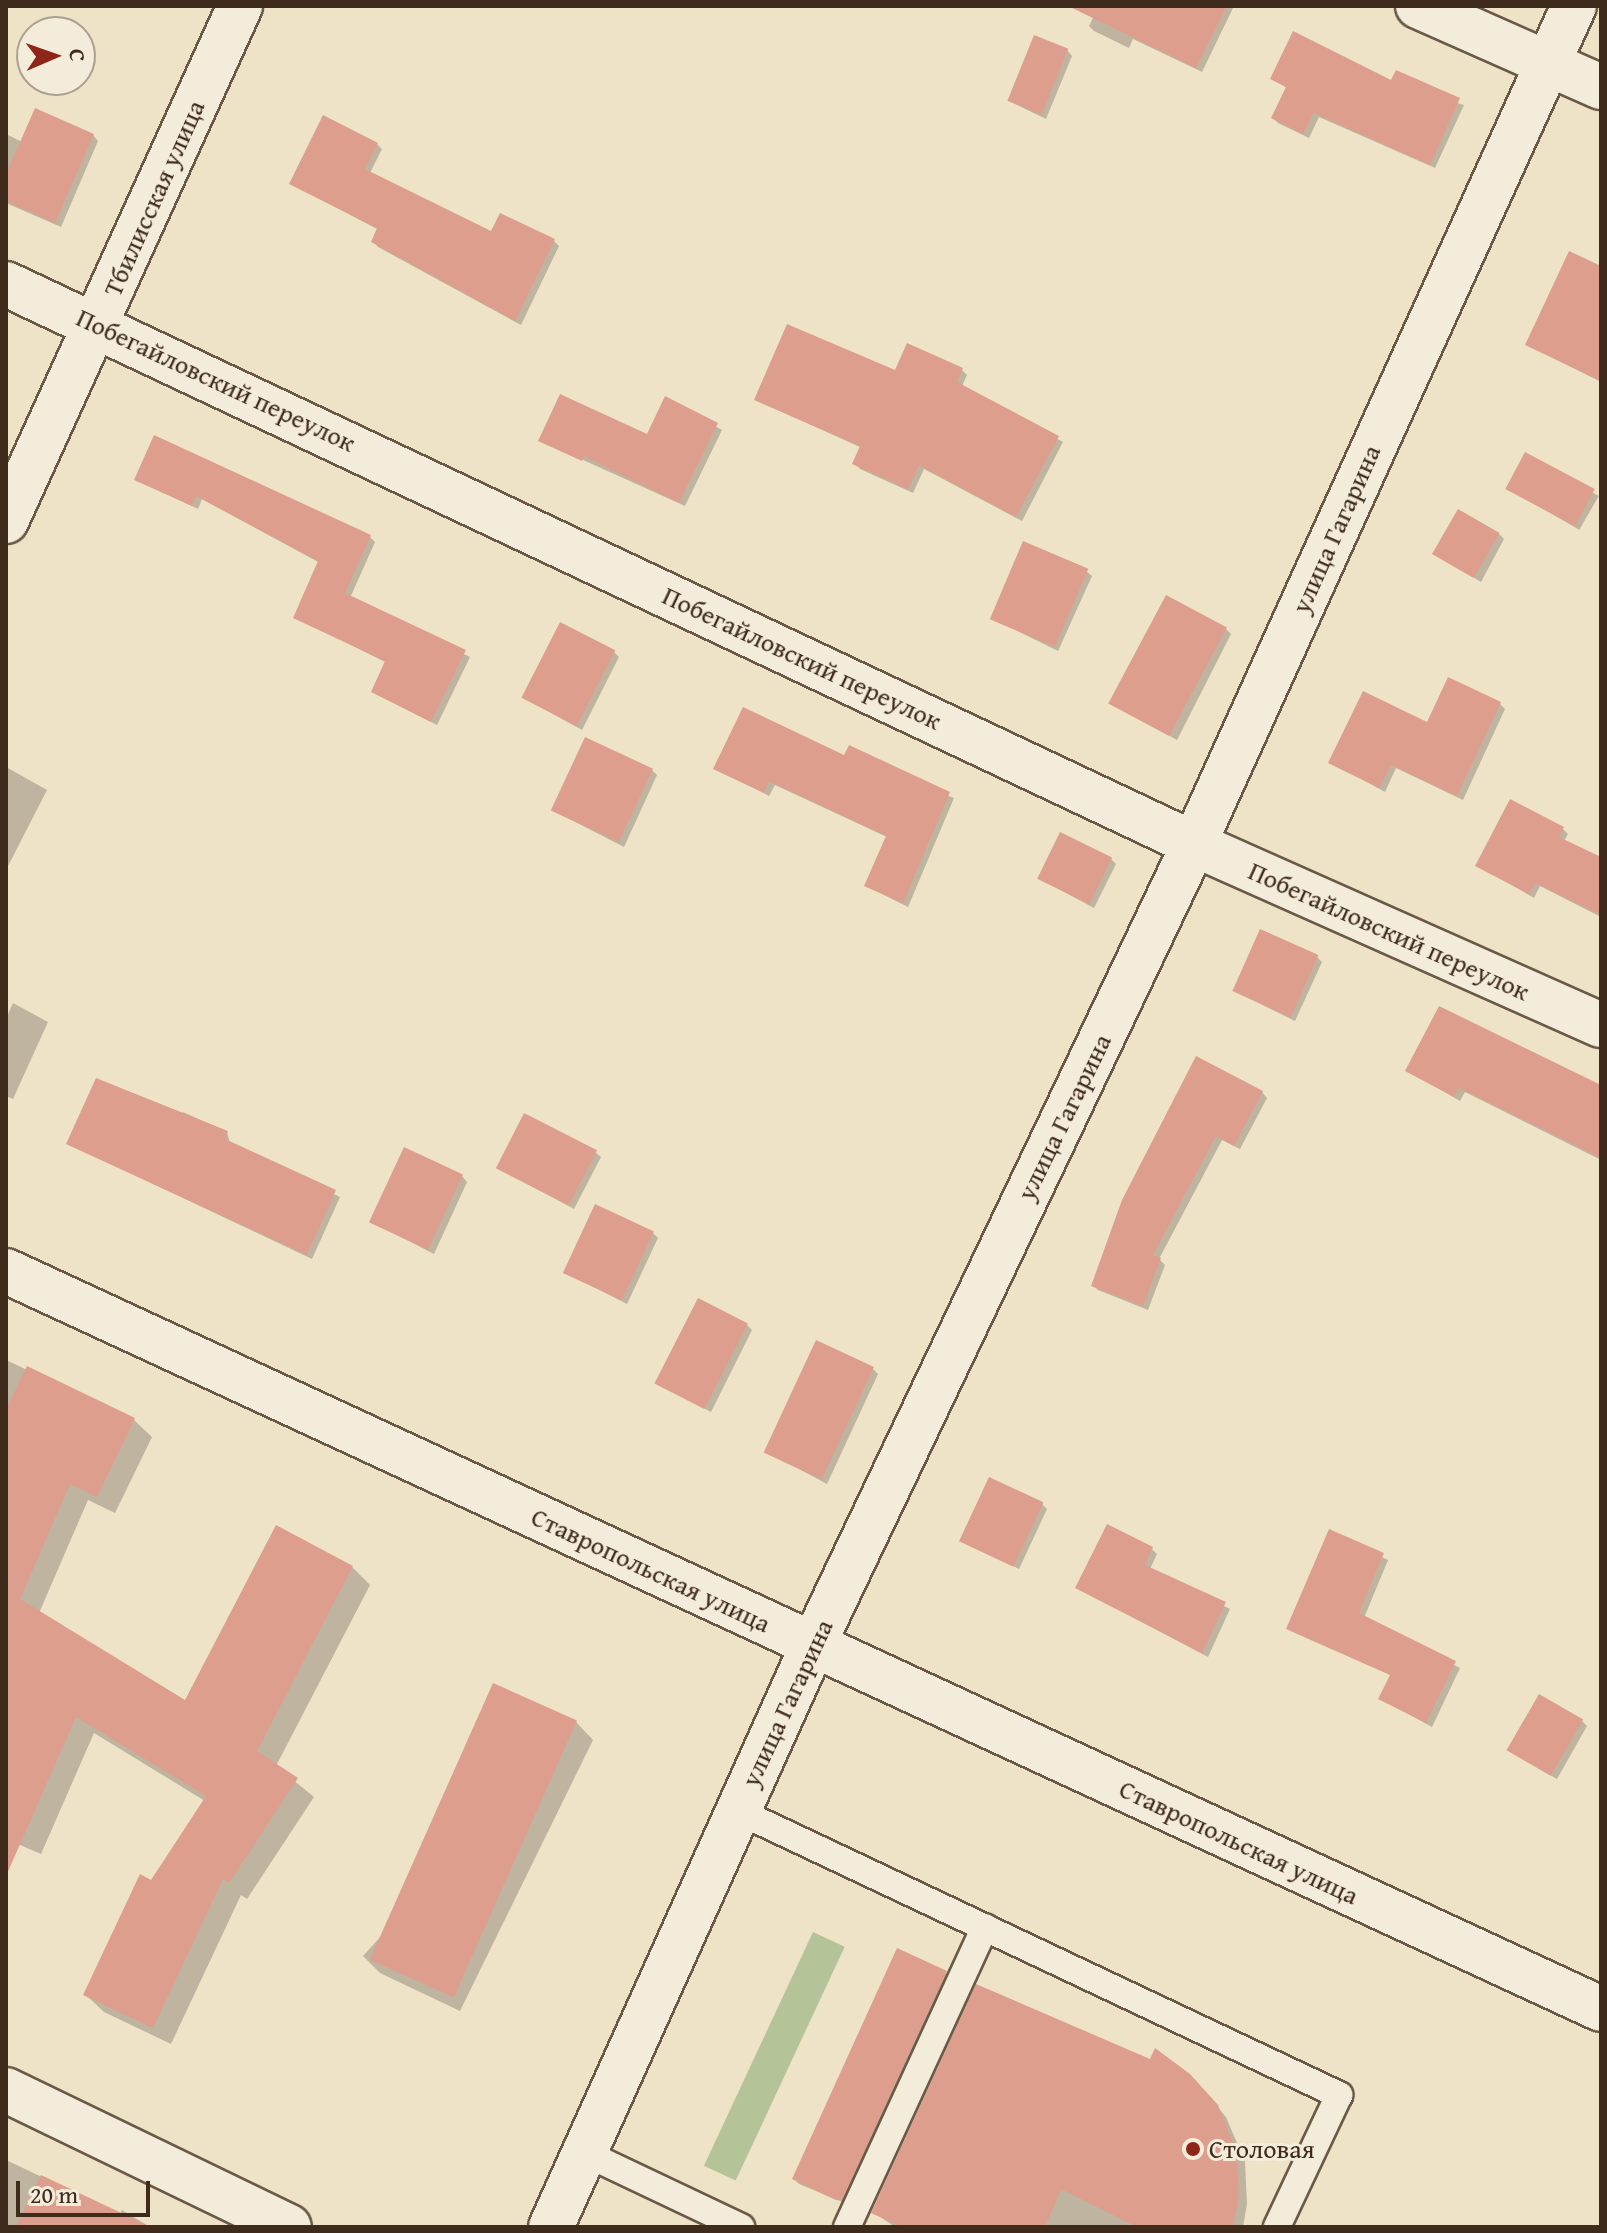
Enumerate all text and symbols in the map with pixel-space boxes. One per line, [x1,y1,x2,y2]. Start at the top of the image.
north arrow [16,16,96,96]
text: С [62,48,94,62]
street label: Тбилисская улица [97,95,211,301]
street label: Побегайловский переулок [72,302,360,458]
street label: улица Гагарина [1285,440,1387,618]
street label: Побегайловский переулок [658,580,946,736]
street label: Побегайловский переулок [1244,855,1534,1007]
street label: улица Гагарина [1010,1029,1118,1205]
street label: Ставропольская улица [527,1501,775,1639]
street label: улица Гагарина [735,1614,839,1792]
street label: Ставропольская улица [1115,1773,1363,1911]
place label: Столовая [1209,2133,1315,2165]
marker: Столовая [1184,2140,1202,2158]
scale bar [20,2165,154,2215]
text: 20 m [30,2177,78,2212]

